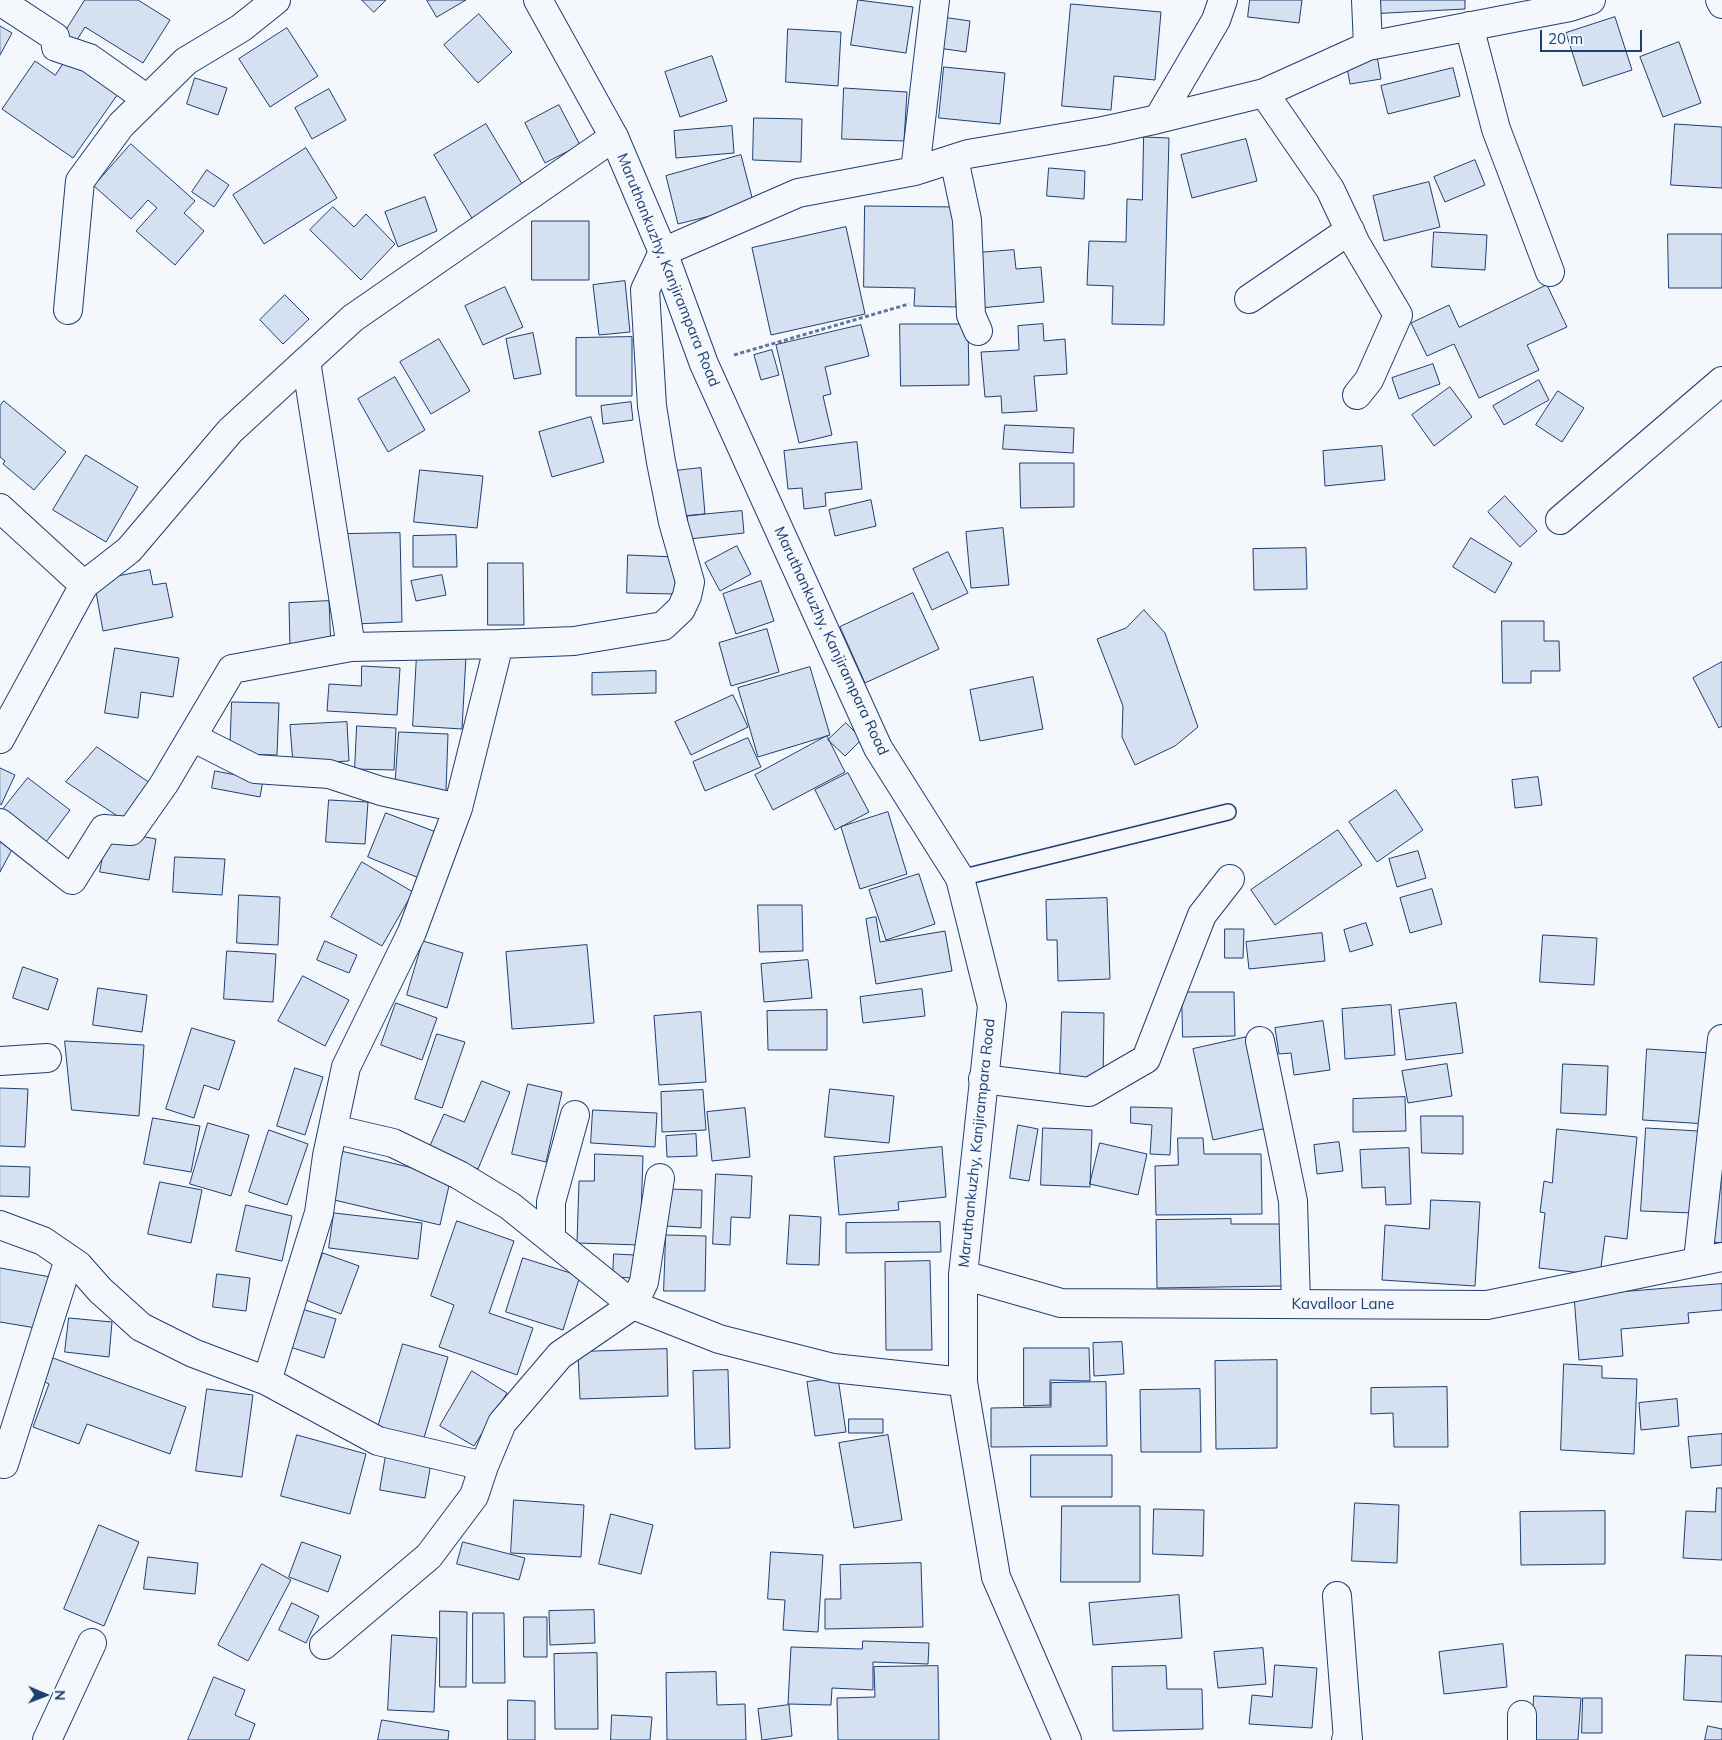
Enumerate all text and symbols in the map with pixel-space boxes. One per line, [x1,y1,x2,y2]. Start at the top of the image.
scale bar [1542,20,1644,52]
text: 20 m [1548,29,1583,48]
street label: Maruthankuzhy, Kanjirampara Road [613,151,723,389]
street label: Maruthankuzhy, Kanjirampara Road [770,524,892,758]
street label: Maruthankuzhy, Kanjirampara Road [955,1018,999,1268]
street label: Kavalloor Lane [1291,1295,1395,1313]
north arrow [20,1670,70,1720]
text: N [51,1690,69,1701]

